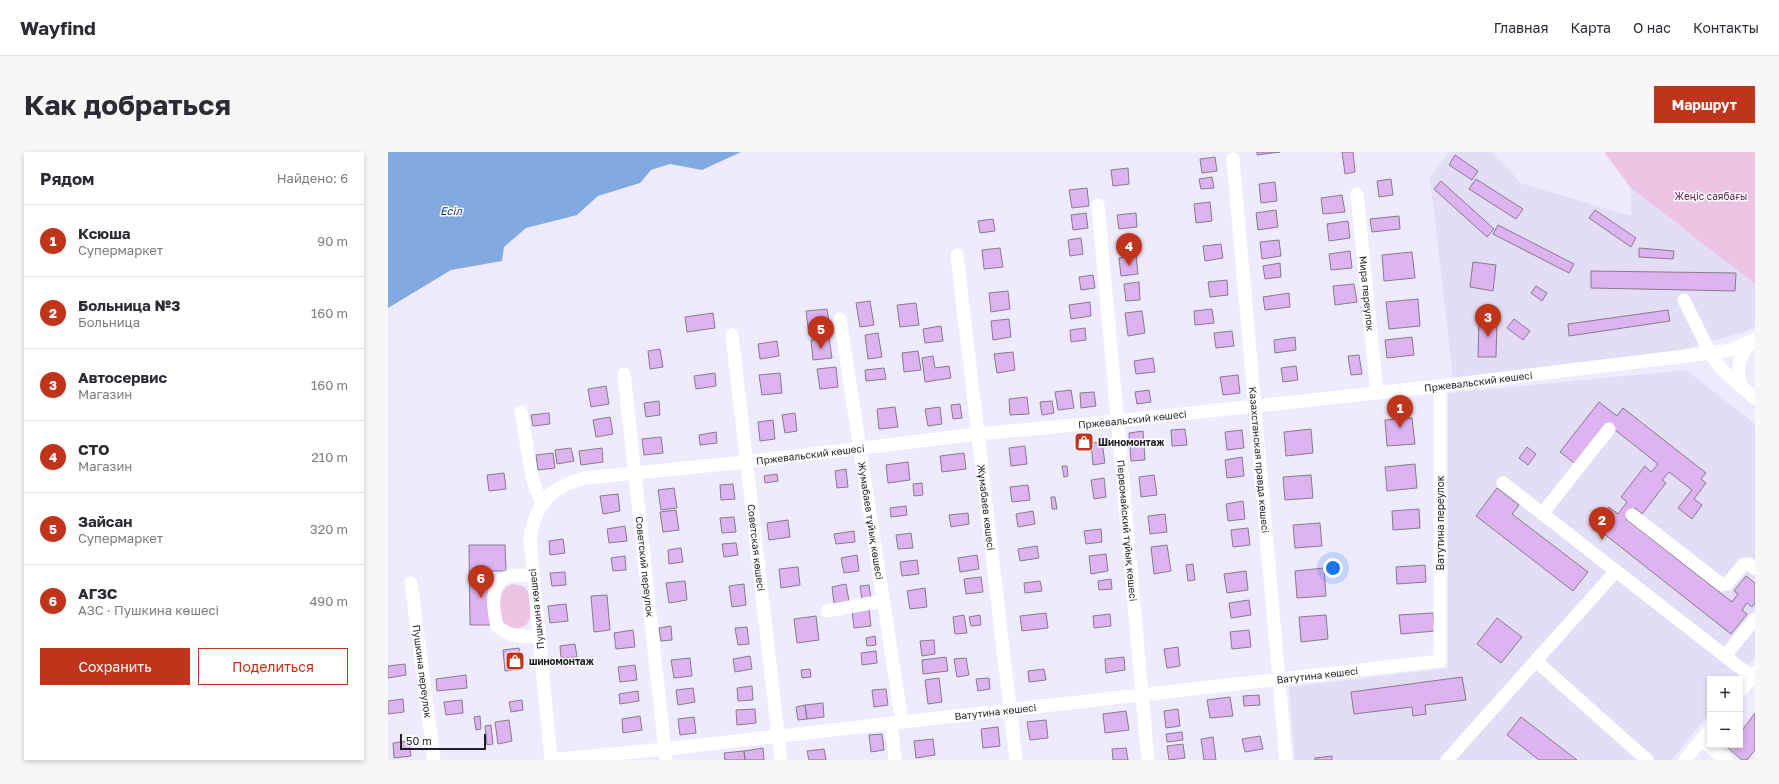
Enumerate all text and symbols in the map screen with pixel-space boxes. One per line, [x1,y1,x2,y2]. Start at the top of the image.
text: Wayfind [20,16,96,39]
text: Главная [1494,19,1548,36]
text: Карта [1570,19,1611,36]
text: О нас [1633,19,1671,36]
text: Контакты [1693,19,1759,36]
button: Маршрут [1654,86,1755,123]
text: Как добраться [24,88,231,121]
text: Рядом [40,168,94,189]
text: Найдено: 6 [277,170,348,186]
park label: Жеңіс саябағы [1675,190,1747,202]
water label: Есіл [440,204,464,217]
text: Ксюша [78,224,130,242]
text: 1 [50,233,56,249]
text: 90 m [317,233,348,249]
pin: 4 [1116,233,1142,266]
text: Супермаркет [78,242,163,258]
street label: Мира переулок [1357,255,1377,332]
text: Больница №3 [78,296,180,314]
pin: 3 [1475,304,1501,337]
text: 2 [49,305,57,321]
text: 160 m [311,305,348,321]
text: Больница [78,314,140,330]
pin: 5 [808,316,834,349]
text: Автосервис [78,368,167,386]
street label: Пржевальский көшесі [1423,369,1533,394]
text: 3 [49,377,57,393]
text: 160 m [311,377,348,393]
text: Магазин [78,386,132,402]
street label: Казахстанская правда көшесі [1247,386,1272,534]
pin: 1 [1387,395,1413,428]
street label: Пржевальский көшесі [1077,407,1187,431]
shop icon: Шиномонтаж [1073,431,1095,453]
place label: Шиномонтаж [1098,436,1165,448]
text: СТО [78,440,110,458]
street label: Пржевальский көшесі [755,442,865,467]
text: 4 [49,449,57,465]
text: 210 m [311,449,348,465]
text: Магазин [78,458,132,474]
street label: Первомайский тұйық көшесі [1115,459,1140,602]
street label: Жумабаев тұйық көшесі [856,461,886,580]
street label: Жұмабаев көшесі [975,464,997,551]
street label: Ватутина переулок [1434,475,1446,570]
street label: Советская көшесі [746,503,767,592]
pin: 2 [1589,507,1615,540]
text: Зайсан [78,512,132,530]
street label: Советский переулок [634,516,656,618]
text: 5 [49,521,57,537]
text: 320 m [310,521,348,537]
text: Супермаркет [78,530,163,546]
your location [1323,558,1343,578]
pin: 6 [468,565,494,598]
street label: Пушкина көшесі [526,568,546,650]
text: АГЗС [78,584,118,602]
text: 6 [49,593,57,609]
text: 490 m [309,593,348,609]
text: АЗС · Пушкина көшесі [78,602,219,618]
street label: Пушкина переулок [410,624,435,719]
button: Сохранить [40,648,190,685]
button: Поделиться [198,648,348,685]
shop icon: шиномонтаж [504,650,526,672]
place label: шиномонтаж [529,655,595,667]
street label: Ватутина көшесі [1276,664,1359,686]
map controls [1707,676,1743,748]
button: + [1707,676,1743,712]
street label: Ватутина көшесі [954,701,1037,722]
button: − [1707,712,1743,748]
scale bar [400,732,486,751]
text: 50 m [406,734,432,747]

